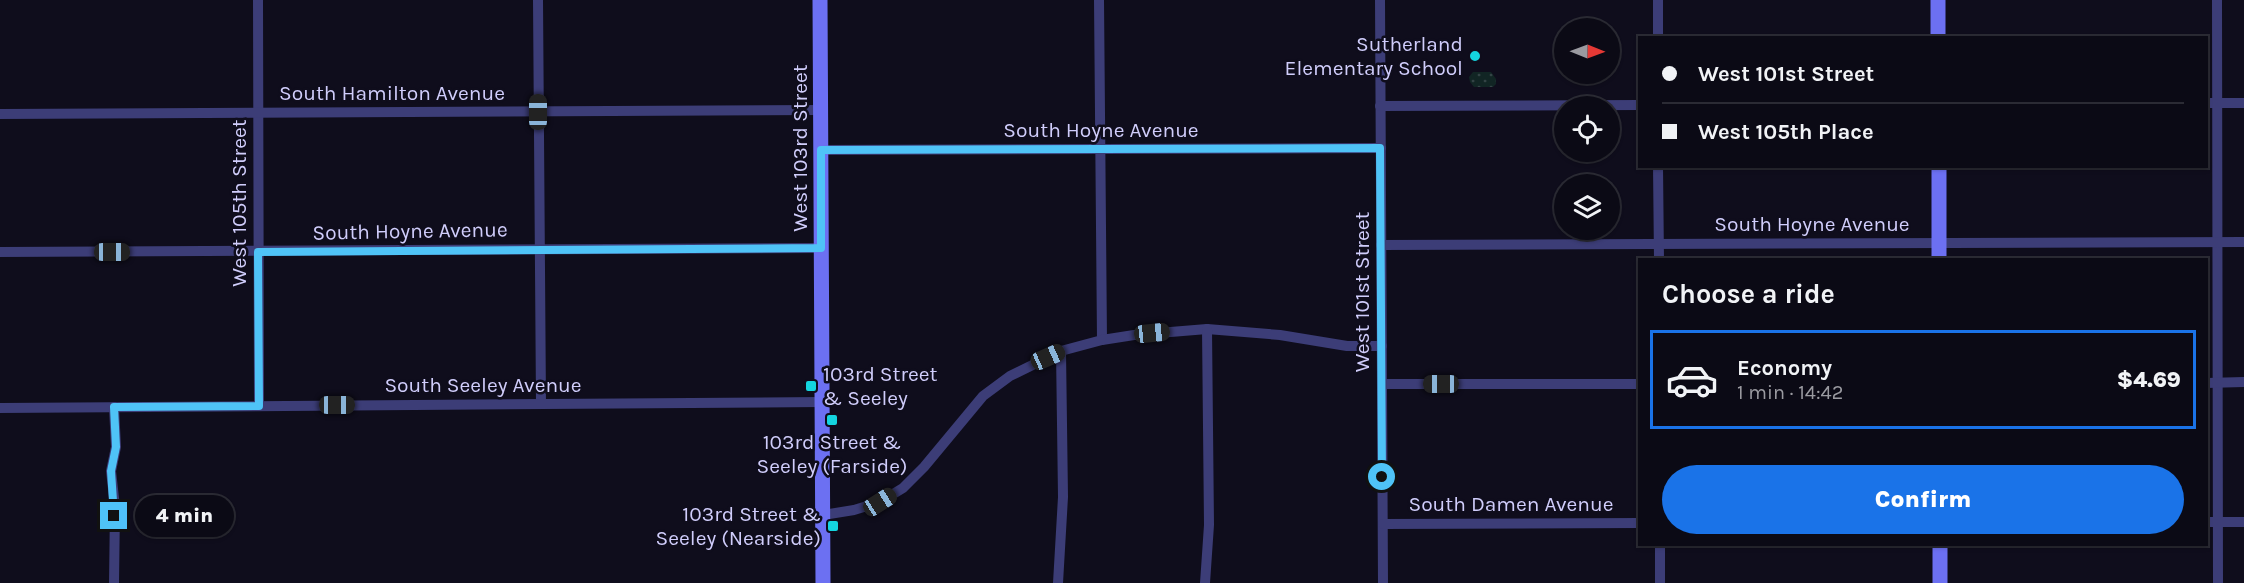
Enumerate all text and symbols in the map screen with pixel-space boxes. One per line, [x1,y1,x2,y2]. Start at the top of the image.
north arrow [1554,18,1620,84]
map controls [1554,18,1620,240]
place label: Sutherland Elementary School [1285,32,1463,80]
marker: Sutherland Elementary School [1468,49,1482,63]
text: West 101st Street [1698,61,1874,87]
street label: West 103rd Street [788,64,812,232]
street label: South Hamilton Avenue [279,81,505,105]
car [529,94,547,130]
button: locate [1554,96,1620,162]
street label: South Hoyne Avenue [1003,118,1199,142]
street label: West 105th Street [227,119,251,287]
text: West 105th Place [1698,119,1874,145]
button: layers [1554,174,1620,240]
street label: West 101st Street [1350,212,1374,372]
street label: South Hoyne Avenue [1714,212,1910,236]
street label: South Hoyne Avenue [312,217,508,245]
car [94,243,130,261]
text: Choose a ride [1662,278,1835,310]
car [1133,322,1171,344]
car [1028,341,1068,373]
icon: car [1665,353,1719,407]
text: Economy [1737,355,1832,381]
place label: 103rd Street & Seeley [823,362,938,410]
text: $4.69 [2117,367,2181,393]
street label: South Seeley Avenue [384,373,582,397]
car [1423,375,1459,393]
marker: 103rd Street & Seeley [804,379,818,393]
text: 1 min · 14:42 [1737,381,1843,404]
car [319,396,355,414]
marker: 103rd Street & Seeley (Farside) [825,413,839,427]
place label: 103rd Street & Seeley (Farside) [757,430,907,478]
route start [1368,463,1395,490]
button: Confirm [1662,465,2184,534]
car [860,485,900,519]
street label: South Damen Avenue [1408,492,1614,516]
callout: 4 min [135,495,234,537]
route end [100,502,127,529]
place label: 103rd Street & Seeley (Nearside) [656,502,821,550]
text: 4 min [156,504,213,527]
marker: 103rd Street & Seeley (Nearside) [826,519,840,533]

